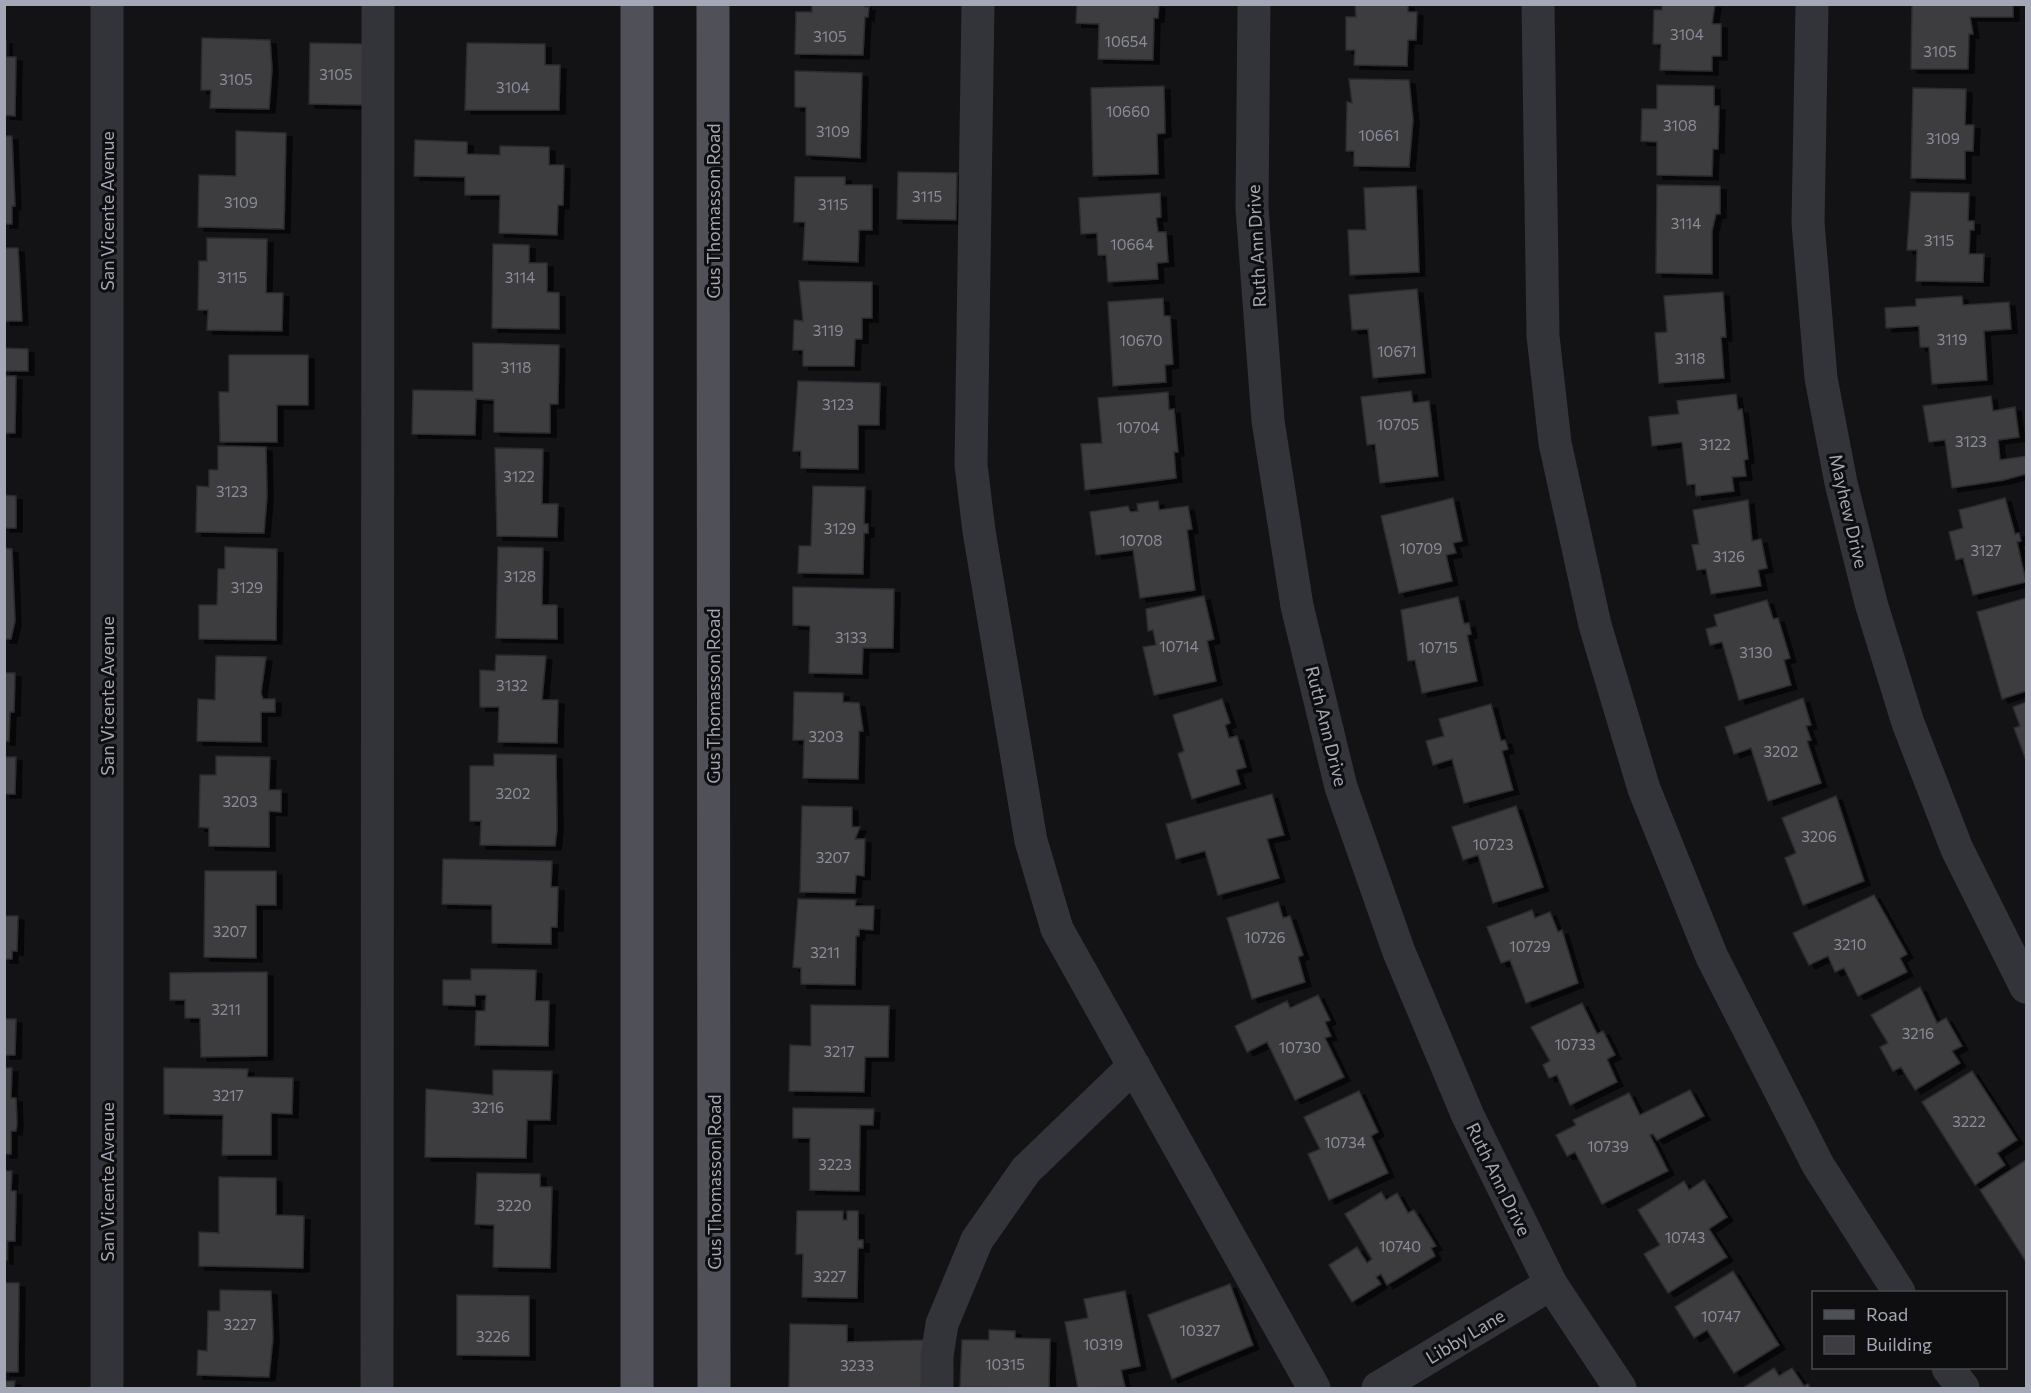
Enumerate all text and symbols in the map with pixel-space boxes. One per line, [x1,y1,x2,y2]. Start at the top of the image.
house number: 3104 [1670,25,1704,43]
house number: 3105 [813,27,847,45]
house number: 10654 [1105,32,1147,50]
house number: 3105 [1923,42,1957,60]
house number: 3105 [319,65,353,83]
house number: 3105 [219,70,253,88]
house number: 3104 [496,78,530,96]
house number: 10660 [1106,102,1150,120]
house number: 3108 [1663,116,1697,134]
house number: 3109 [816,122,850,140]
street label: Gus Thomasson Road [702,123,724,299]
house number: 10661 [1359,126,1399,144]
house number: 3109 [1926,129,1960,147]
street label: San Vicente Avenue [96,131,118,291]
street label: Ruth Ann Drive [1242,184,1270,308]
house number: 3115 [912,187,942,205]
house number: 3109 [224,193,258,211]
house number: 3115 [818,195,848,213]
house number: 3114 [1671,214,1701,232]
house number: 3115 [1924,231,1954,249]
house number: 10664 [1110,235,1154,253]
house number: 3115 [217,268,247,286]
house number: 3114 [505,268,535,286]
house number: 3119 [813,321,843,339]
house number: 3119 [1937,330,1967,348]
house number: 10670 [1120,331,1162,349]
house number: 10671 [1377,342,1417,360]
house number: 3118 [1675,349,1705,367]
house number: 3118 [501,358,531,376]
house number: 3123 [822,395,854,413]
house number: 10705 [1377,415,1419,433]
house number: 10704 [1117,418,1159,436]
house number: 3123 [1955,432,1987,450]
house number: 3122 [1699,435,1731,453]
street label: Mayhew Drive [1825,452,1873,570]
house number: 3122 [503,467,535,485]
house number: 3123 [216,482,248,500]
house number: 3129 [824,519,856,537]
house number: 10708 [1120,531,1162,549]
house number: 10709 [1400,539,1442,557]
house number: 3127 [1970,541,2002,559]
house number: 3126 [1713,547,1745,565]
house number: 3128 [504,567,536,585]
house number: 3129 [231,578,263,596]
street label: Gus Thomasson Road [702,608,724,784]
street label: San Vicente Avenue [96,616,118,776]
house number: 3133 [835,628,867,646]
house number: 10714 [1159,637,1199,655]
house number: 10715 [1418,638,1458,656]
house number: 3130 [1739,643,1773,661]
street label: Ruth Ann Drive [1301,664,1353,788]
house number: 3132 [496,676,528,694]
house number: 3203 [808,727,844,745]
house number: 3202 [1764,742,1798,760]
house number: 3202 [496,784,530,802]
house number: 3203 [222,792,258,810]
house number: 3206 [1801,827,1837,845]
house number: 10723 [1473,835,1513,853]
house number: 3207 [816,848,850,866]
house number: 3207 [213,922,247,940]
house number: 10726 [1244,928,1286,946]
house number: 3210 [1833,935,1867,953]
house number: 10729 [1509,937,1551,955]
house number: 3211 [810,943,840,961]
house number: 3211 [211,1000,241,1018]
house number: 3216 [1902,1024,1934,1042]
house number: 10733 [1554,1035,1596,1053]
house number: 10730 [1279,1038,1321,1056]
house number: 3217 [823,1042,855,1060]
house number: 3217 [212,1086,244,1104]
street label: Gus Thomasson Road [703,1094,725,1270]
house number: 3216 [472,1098,504,1116]
street label: San Vicente Avenue [96,1102,118,1262]
house number: 3222 [1952,1112,1986,1130]
street label: Ruth Ann Drive [1462,1119,1536,1239]
house number: 10734 [1324,1133,1366,1151]
house number: 10739 [1587,1137,1629,1155]
house number: 3223 [818,1155,852,1173]
house number: 3220 [497,1196,531,1214]
house number: 10743 [1665,1228,1705,1246]
house number: 10740 [1379,1237,1421,1255]
house number: 3227 [813,1267,847,1285]
legend [1812,1291,2007,1369]
text: Road [1866,1303,1908,1325]
street label: Libby Lane [1421,1304,1509,1368]
house number: 10747 [1701,1307,1741,1325]
house number: 3227 [223,1315,257,1333]
house number: 10327 [1180,1321,1221,1339]
house number: 3226 [476,1327,510,1345]
text: Building [1866,1333,1932,1355]
house number: 10319 [1083,1335,1123,1353]
house number: 10315 [985,1355,1025,1373]
house number: 3233 [840,1356,874,1374]

